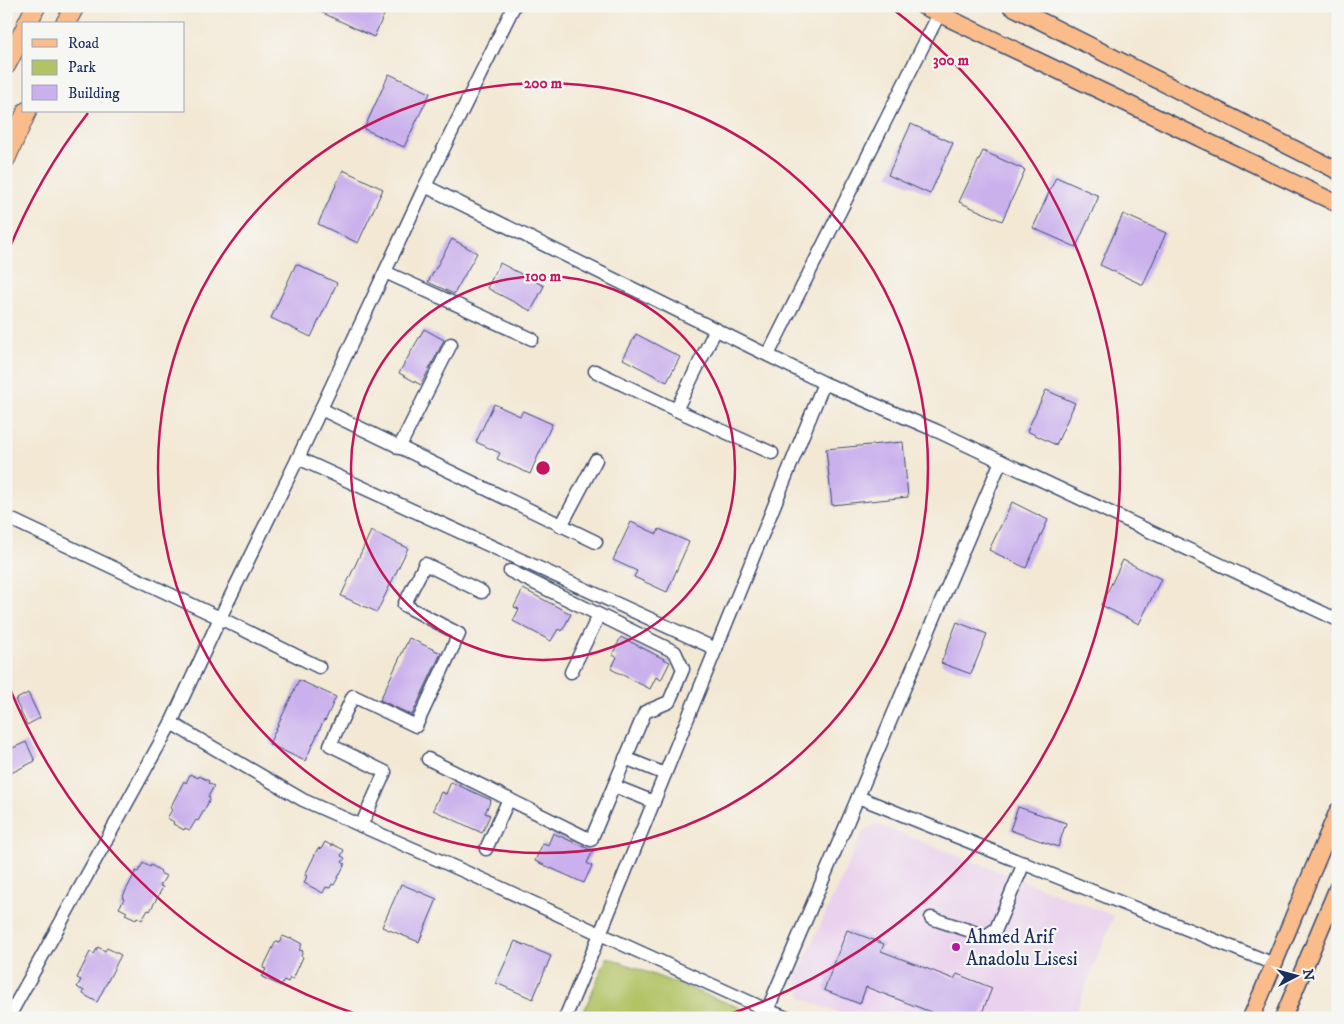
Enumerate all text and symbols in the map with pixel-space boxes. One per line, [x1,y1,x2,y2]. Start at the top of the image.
legend [22,22,185,112]
text: Road [68,34,100,53]
text: 300 m [933,51,970,70]
text: Park [68,58,97,77]
text: 200 m [524,74,563,93]
text: Building [68,84,120,103]
text: 100 m [525,267,562,286]
centre of rings [534,459,552,477]
place label: Ahmed Arif Anadolu Lisesi [966,926,1078,971]
marker: Ahmed Arif Anadolu Lisesi [950,941,962,953]
north arrow [1272,952,1322,1002]
text: N [1298,968,1318,982]

